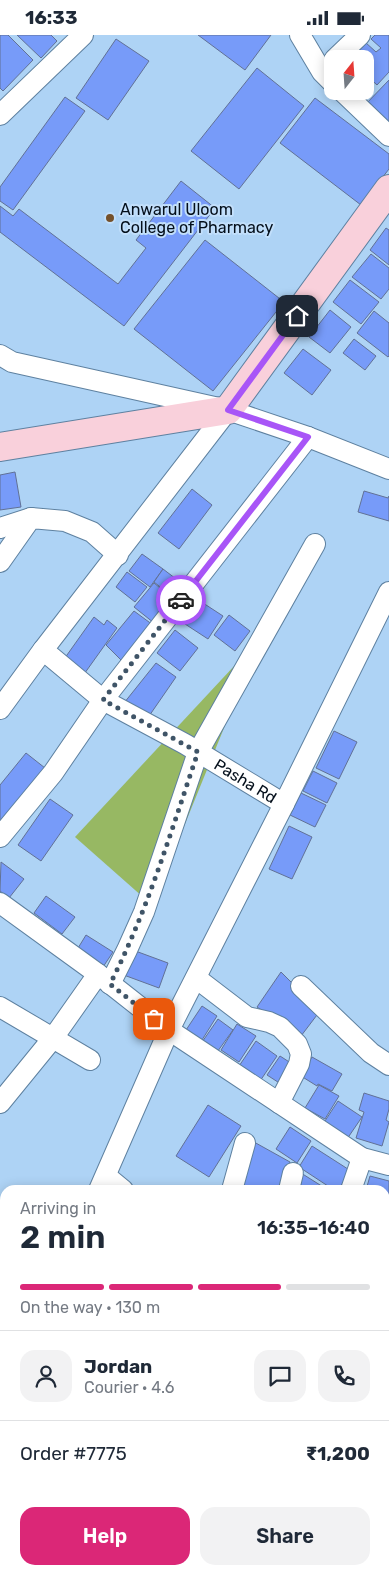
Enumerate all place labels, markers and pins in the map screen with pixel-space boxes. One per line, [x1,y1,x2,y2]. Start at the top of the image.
place label: Anwarul Uloom College of Pharmacy [120,200,273,237]
marker: Anwarul Uloom College of Pharmacy [104,212,116,224]
pin [276,295,318,337]
pin [133,998,175,1040]

